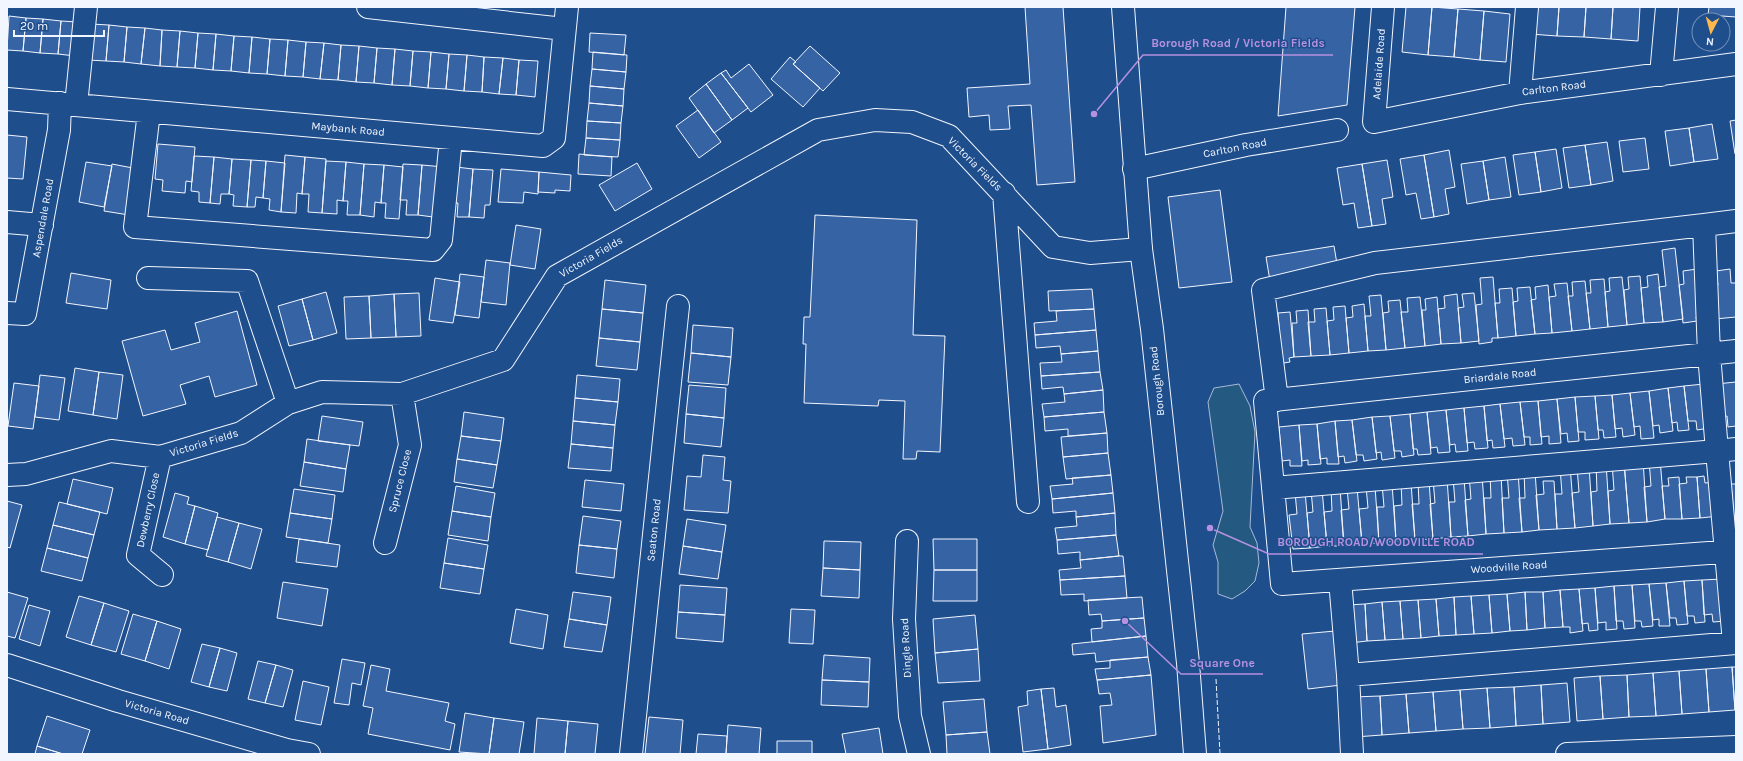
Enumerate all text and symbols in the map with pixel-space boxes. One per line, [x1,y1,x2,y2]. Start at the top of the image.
scale bar [14,12,104,38]
north arrow [1691,12,1731,52]
text: 20 m [20,19,48,33]
street label: Adelaide Road [1370,28,1388,100]
callout: Borough Road / Victoria Fields [1143,31,1333,55]
text: N [1705,35,1715,48]
text: Borough Road / Victoria Fields [1151,36,1325,50]
street label: Carlton Road [1521,78,1587,98]
street label: Maybank Road [311,119,385,139]
street label: Victoria Fields [945,134,1005,194]
street label: Carlton Road [1202,135,1268,161]
street label: Aspendale Road [30,177,56,259]
street label: Victoria Fields [557,233,625,280]
street label: Borough Road [1147,345,1167,417]
street label: Briardale Road [1463,366,1537,386]
street label: Victoria Fields [168,426,240,460]
street label: Spruce Close [386,448,414,514]
street label: Dewberry Close [134,471,162,549]
street label: Seaton Road [644,498,664,562]
callout: BOROUGH ROAD/WOODVILLE ROAD [1269,530,1483,554]
text: BOROUGH ROAD/WOODVILLE ROAD [1277,535,1475,549]
street label: Woodville Road [1470,558,1548,576]
street label: Dingle Road [898,618,914,678]
callout: Square One [1181,650,1263,674]
text: Square One [1189,656,1255,670]
street label: Victoria Road [123,697,191,727]

